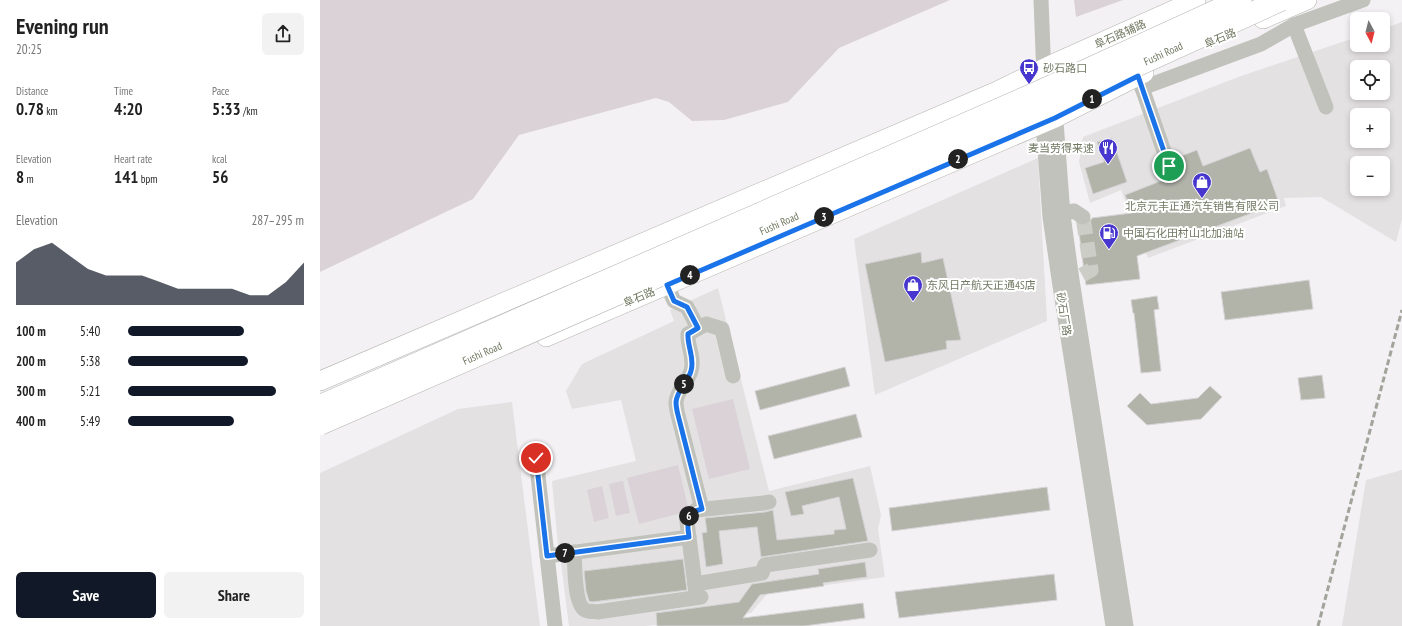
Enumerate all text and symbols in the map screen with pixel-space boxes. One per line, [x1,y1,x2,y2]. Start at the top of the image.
text: Evening run [16,12,109,40]
north arrow [1350,12,1390,52]
map controls [1350,12,1390,196]
button: share [262,13,304,55]
street label: 阜石路辅路 [1092,16,1148,52]
street label: 阜石路 [1202,25,1238,51]
street label: Fushi Road [1141,38,1185,68]
text: 20:25 [16,41,42,58]
bus stop icon: 砂石路口 [1018,57,1040,85]
button: locate [1350,60,1390,100]
place label: 砂石路口 [1043,61,1087,75]
text: Distance [16,84,48,98]
text: Time [114,84,133,98]
text: Pace [212,84,229,98]
pin: 1 [1082,89,1102,109]
text: 1 [1089,92,1095,106]
text: 0.78 [16,98,44,120]
text: 4:20 [114,98,143,120]
text: 5:33 [212,98,241,120]
text: km [44,104,58,118]
text: /km [241,104,258,118]
button: + [1350,108,1390,148]
restaurant icon: 麦当劳得来速 [1097,137,1119,165]
place label: 麦当劳得来速 [1028,141,1094,155]
pin: 2 [948,149,968,169]
pin [1152,149,1186,183]
text: Elevation [16,152,51,166]
text: Heart rate [114,152,152,166]
text: kcal [212,152,227,166]
text: 2 [955,152,961,166]
icon: arrive [1158,155,1180,177]
button: − [1350,156,1390,196]
text: 8 [16,166,24,188]
text: 141 [114,166,138,188]
text: 56 [212,166,228,188]
shop icon: 北京元丰正通汽车销售有限公司 [1191,171,1213,199]
text: m [24,172,34,186]
text: bpm [138,172,157,186]
place label: 北京元丰正通汽车销售有限公司 [1125,199,1279,213]
pin: 3 [814,207,834,227]
street label: Fushi Road [757,209,801,238]
text: 3 [821,210,827,224]
text: Elevation [16,212,58,229]
text: 287–295 m [251,212,304,229]
fuel station icon: 中国石化田村山北加油站 [1098,222,1120,250]
place label: 中国石化田村山北加油站 [1123,226,1244,240]
pin: 4 [680,265,700,285]
text: 4 [687,268,693,282]
shop icon: 东风日产航天正通4S店 [902,274,924,302]
place label: 东风日产航天正通4S店 [927,278,1036,292]
street label: 阜石路 [621,284,657,310]
street label: 砂石厂路 [1054,291,1074,337]
text: 100 m [16,323,46,340]
text: 5:40 [80,323,100,340]
street label: Fushi Road [460,338,504,368]
text: 200 m [16,353,46,370]
text: 5:38 [80,353,100,370]
pin: 5 [674,374,694,394]
text: 5 [681,377,687,391]
text: 300 m [16,383,46,400]
text: 5:21 [80,383,100,400]
text: 400 m [16,413,46,430]
text: 5:49 [80,413,100,430]
pin [519,441,553,475]
icon: check [525,447,547,469]
pin: 6 [679,506,699,526]
text: 6 [686,509,692,523]
pin: 7 [555,543,575,563]
text: 7 [562,546,568,560]
button: Save [16,572,156,618]
button: Share [164,572,304,618]

